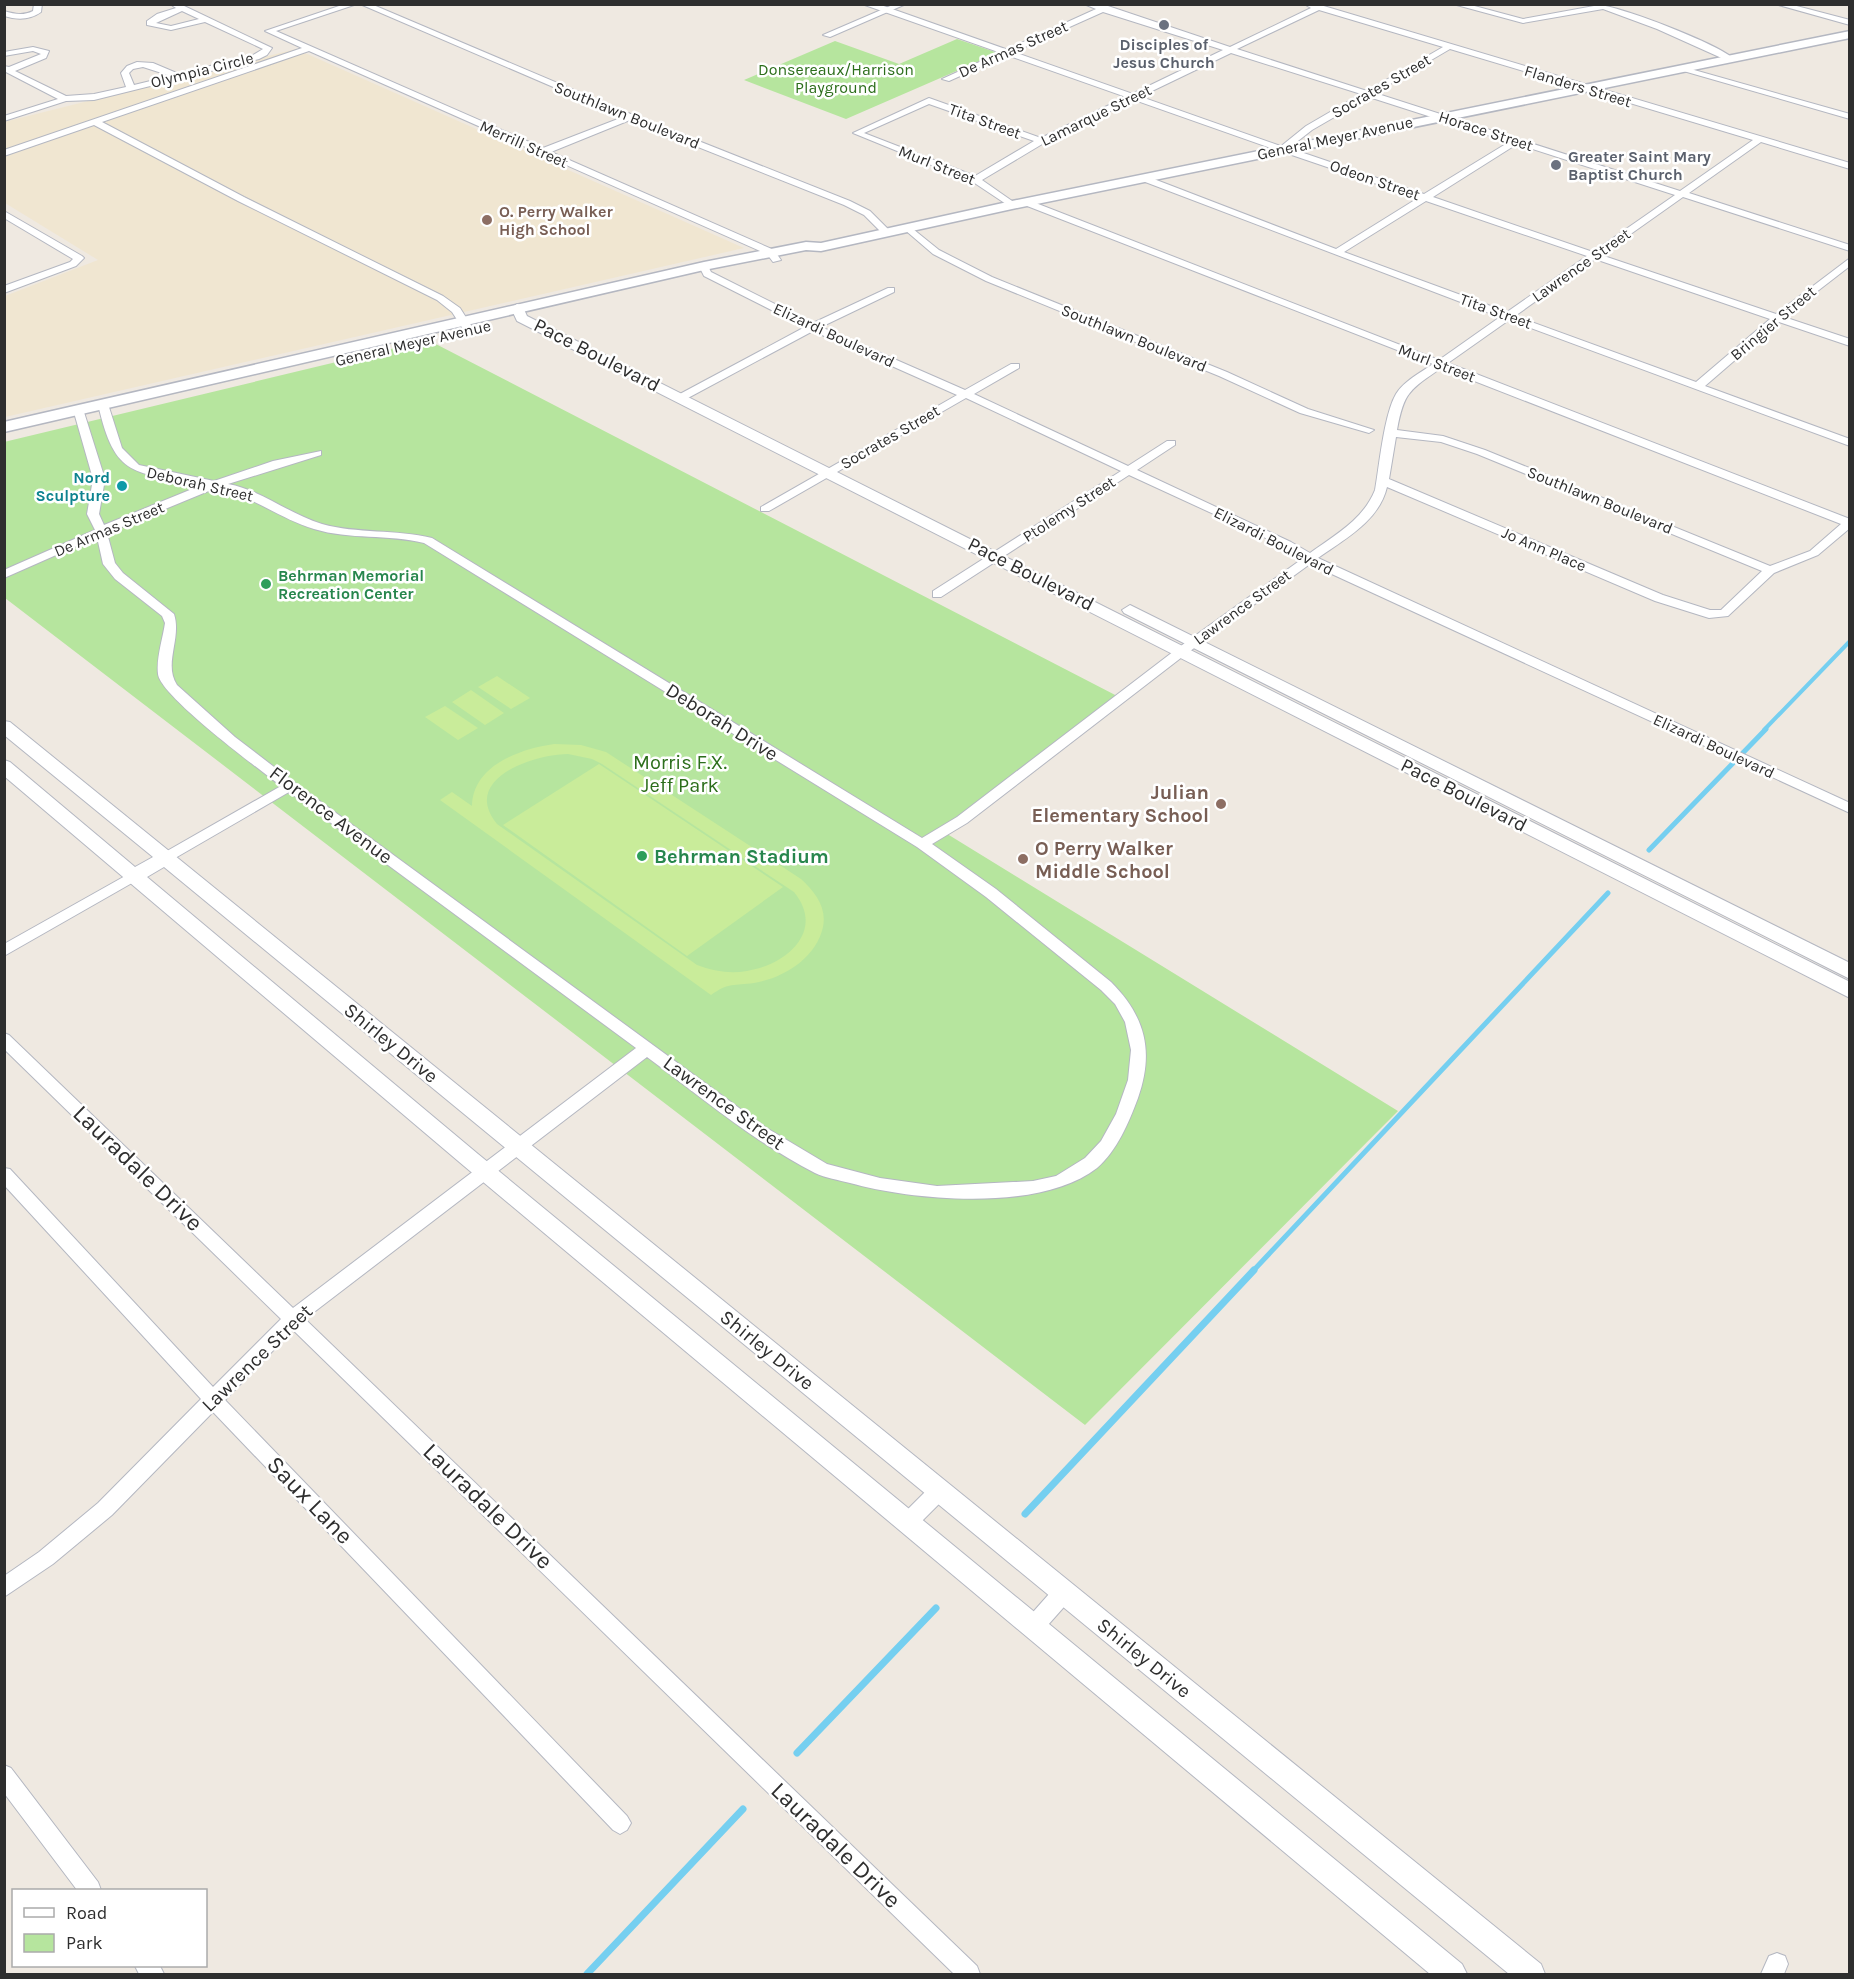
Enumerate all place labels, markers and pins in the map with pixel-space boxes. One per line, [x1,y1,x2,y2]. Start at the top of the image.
marker: Disciples of Jesus Church [1157,18,1171,32]
place label: Disciples of Jesus Church [1113,35,1215,72]
place label: Greater Saint Mary Baptist Church [1568,147,1711,184]
marker: Greater Saint Mary Baptist Church [1549,158,1563,172]
place label: O. Perry Walker High School [499,202,614,239]
marker: O. Perry Walker High School [480,213,494,227]
place label: Nord Sculpture [36,468,110,505]
marker: Nord Sculpture [115,479,129,493]
place label: Behrman Memorial Recreation Center [278,566,424,603]
marker: Behrman Memorial Recreation Center [259,577,273,591]
place label: Julian Elementary School [1031,781,1209,827]
marker: Julian Elementary School [1214,797,1228,811]
place label: O Perry Walker Middle School [1035,837,1173,883]
place label: Behrman Stadium [654,845,829,868]
marker: Behrman Stadium [635,849,649,863]
marker: O Perry Walker Middle School [1016,852,1030,866]

